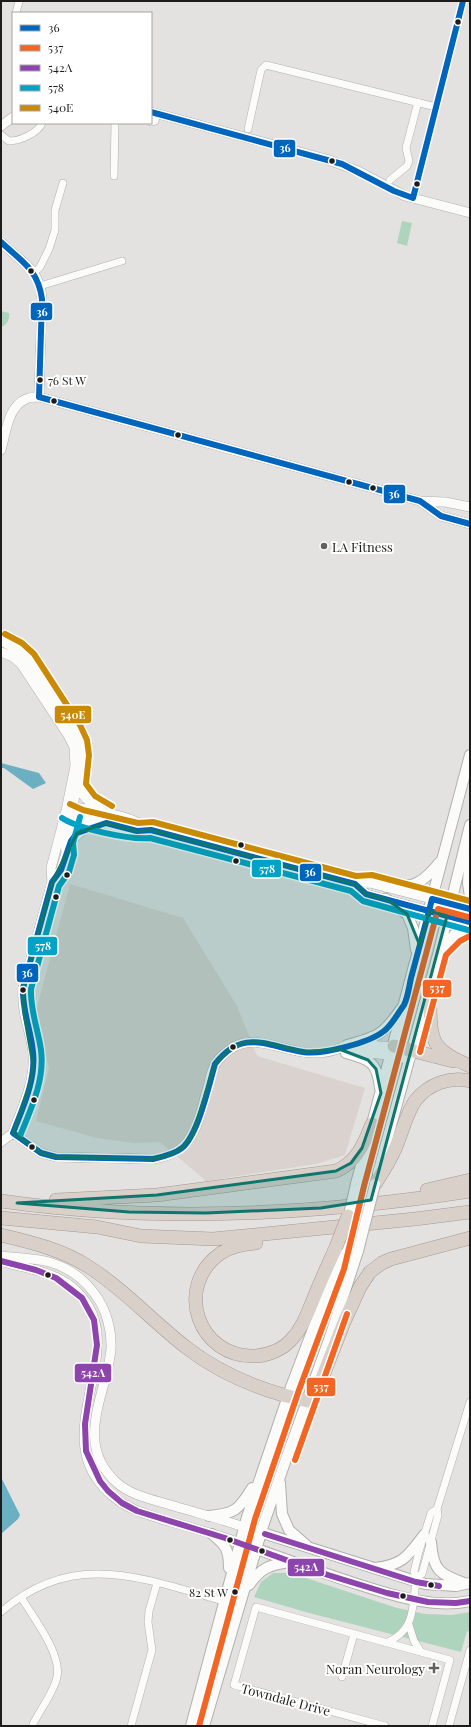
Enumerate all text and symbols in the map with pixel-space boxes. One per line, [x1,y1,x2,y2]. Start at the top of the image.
legend [12,12,152,124]
unlabelled marker [453,17,463,27]
text: 36 [48,19,60,35]
text: 537 [48,39,63,55]
text: 542A [48,59,73,75]
text: 578 [48,79,64,95]
text: 540E [48,99,73,115]
line badge: 36 [273,139,296,158]
text: 36 [279,140,291,155]
unlabelled marker [327,156,337,166]
unlabelled marker [412,179,422,189]
unlabelled marker [26,266,36,276]
line badge: 36 [30,302,53,321]
text: 36 [36,304,48,319]
place label: 76 St W [48,372,86,388]
marker: 76 St W [35,375,45,385]
unlabelled marker [49,396,59,406]
unlabelled marker [173,430,183,440]
unlabelled marker [344,477,354,487]
unlabelled marker [368,483,378,493]
line badge: 36 [383,484,406,504]
text: 36 [388,486,400,501]
place label: LA Fitness [332,538,393,555]
marker: LA Fitness [319,541,329,551]
line badge: 540E [54,705,92,724]
text: 540E [61,707,85,722]
unlabelled marker [236,840,246,850]
unlabelled marker [231,856,241,866]
line badge: 578 [251,859,282,878]
text: 578 [259,861,275,876]
line badge: 36 [299,863,322,882]
text: 36 [304,864,316,879]
unlabelled marker [62,870,72,880]
unlabelled marker [51,892,61,902]
line badge: 578 [27,936,58,956]
text: 578 [35,938,51,953]
line badge: 36 [16,963,39,983]
text: 36 [21,965,33,980]
line badge: 537 [422,979,452,998]
text: 537 [429,980,445,995]
unlabelled marker [18,985,28,995]
unlabelled marker [228,1042,238,1052]
unlabelled marker [29,1095,39,1105]
unlabelled marker [27,1142,37,1152]
unlabelled marker [43,1270,53,1280]
line badge: 542A [74,1363,112,1383]
text: 542A [81,1365,106,1380]
line badge: 537 [306,1377,336,1397]
text: 537 [313,1379,329,1394]
unlabelled marker [225,1535,235,1545]
unlabelled marker [257,1546,267,1556]
line badge: 542A [287,1558,325,1577]
text: 542A [294,1559,319,1574]
unlabelled marker [426,1580,436,1590]
place label: 82 St W [189,1584,228,1600]
marker: 82 St W [230,1587,240,1597]
unlabelled marker [398,1591,408,1601]
place label: Noran Neurology [326,1660,425,1677]
marker: Noran Neurology [428,1662,440,1674]
street label: Towndale Drive [240,1679,333,1719]

